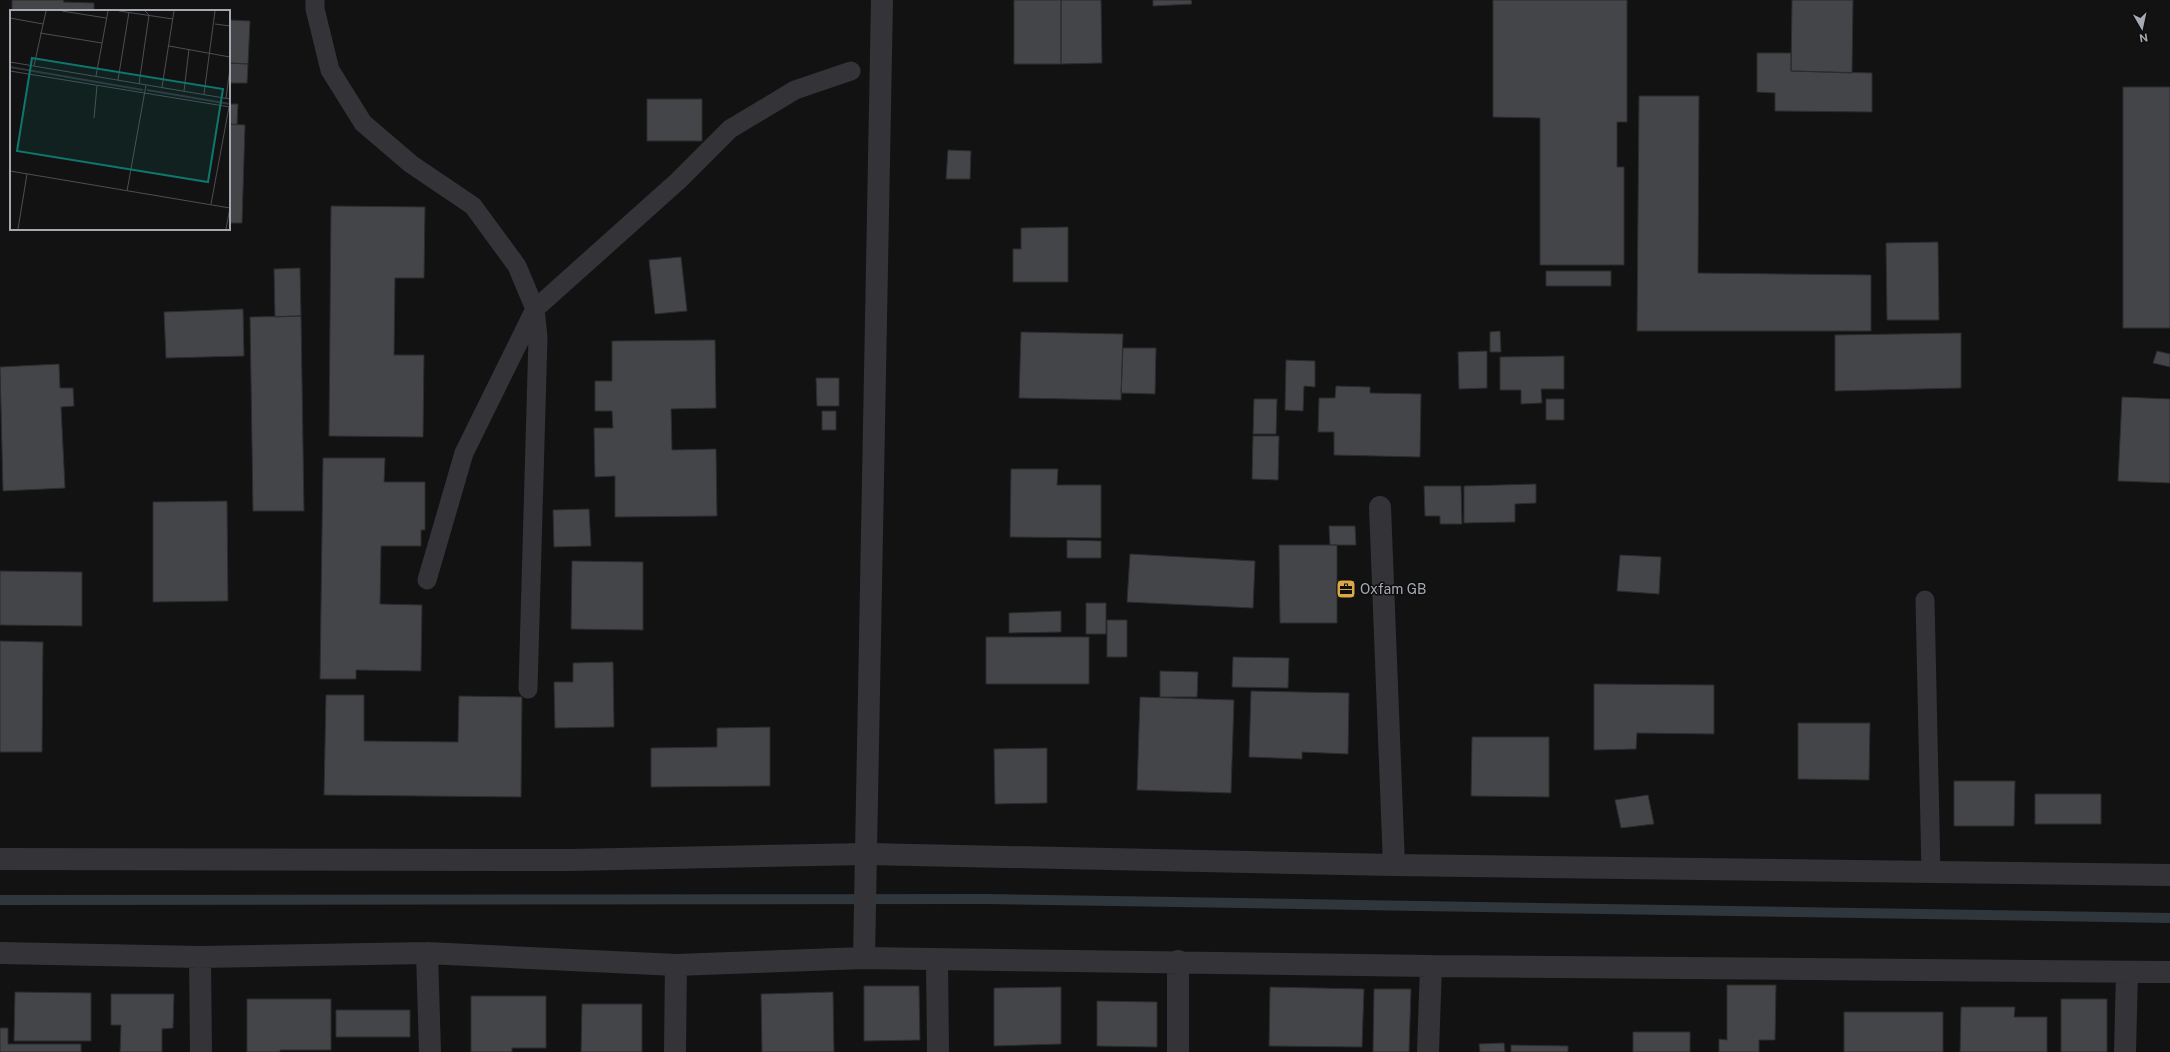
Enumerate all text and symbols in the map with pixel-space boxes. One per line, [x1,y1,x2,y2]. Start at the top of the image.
north arrow [2122,8,2162,48]
inset map [10,10,230,230]
text: N [2138,31,2149,44]
office icon: Oxfam GB [1335,578,1357,600]
place label: Oxfam GB [1360,581,1426,597]

